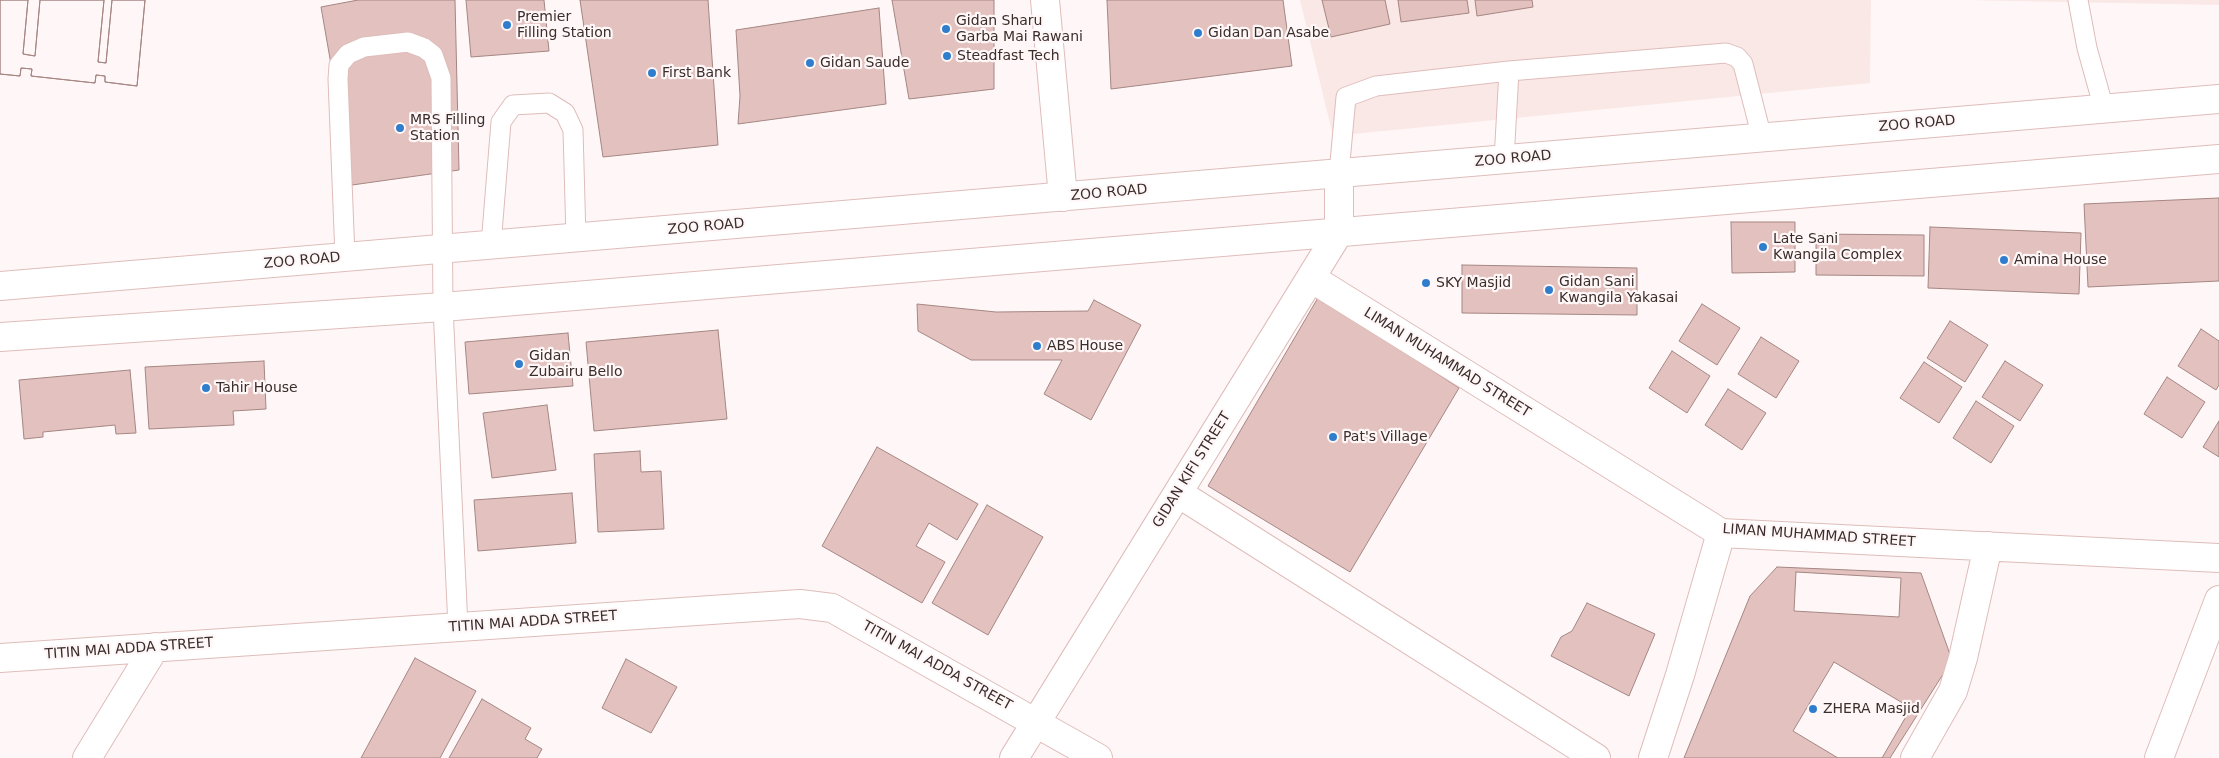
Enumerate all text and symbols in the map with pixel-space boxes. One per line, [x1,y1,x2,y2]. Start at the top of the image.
place label: Premier Filling Station [517,9,612,41]
place label: Gidan Sharu Garba Mai Rawani [956,13,1083,46]
marker: Premier Filling Station [501,19,513,31]
marker: Gidan Sharu Garba Mai Rawani [940,23,952,35]
place label: Gidan Dan Asabe [1208,25,1329,41]
marker: Gidan Dan Asabe [1192,27,1204,39]
place label: Steadfast Tech [957,48,1060,64]
marker: Steadfast Tech [941,50,953,62]
place label: Gidan Saude [820,55,909,71]
marker: Gidan Saude [804,57,816,69]
place label: First Bank [662,65,731,81]
marker: First Bank [646,67,658,79]
place label: MRS Filling Station [410,112,485,144]
street label: ZOO ROAD [1878,112,1956,136]
marker: MRS Filling Station [394,122,406,134]
street label: ZOO ROAD [1474,147,1552,171]
street label: ZOO ROAD [1070,181,1148,205]
street label: ZOO ROAD [667,215,745,239]
place label: Late Sani Kwangila Complex [1773,231,1902,264]
marker: Late Sani Kwangila Complex [1757,241,1769,253]
street label: ZOO ROAD [263,249,341,273]
place label: Amina House [2014,252,2107,268]
marker: Amina House [1998,254,2010,266]
place label: Gidan Sani Kwangila Yakasai [1559,274,1678,306]
place label: SKY Masjid [1436,275,1511,291]
marker: SKY Masjid [1420,277,1432,289]
marker: Gidan Sani Kwangila Yakasai [1543,284,1555,296]
street label: LIMAN MUHAMMAD STREET [1361,305,1533,421]
place label: ABS House [1047,338,1123,354]
marker: ABS House [1031,340,1043,352]
place label: Gidan Zubairu Bello [529,348,622,381]
marker: Gidan Zubairu Bello [513,358,525,370]
place label: Tahir House [216,380,298,396]
marker: Tahir House [200,382,212,394]
street label: GIDAN KIFI STREET [1150,409,1234,531]
place label: Pat's Village [1343,429,1427,445]
marker: Pat's Village [1327,431,1339,443]
street label: LIMAN MUHAMMAD STREET [1722,521,1916,551]
street label: TITIN MAI ADDA STREET [448,608,618,636]
street label: TITIN MAI ADDA STREET [859,618,1015,714]
street label: TITIN MAI ADDA STREET [44,635,214,663]
place label: ZHERA Masjid [1823,701,1920,717]
marker: ZHERA Masjid [1807,703,1819,715]

